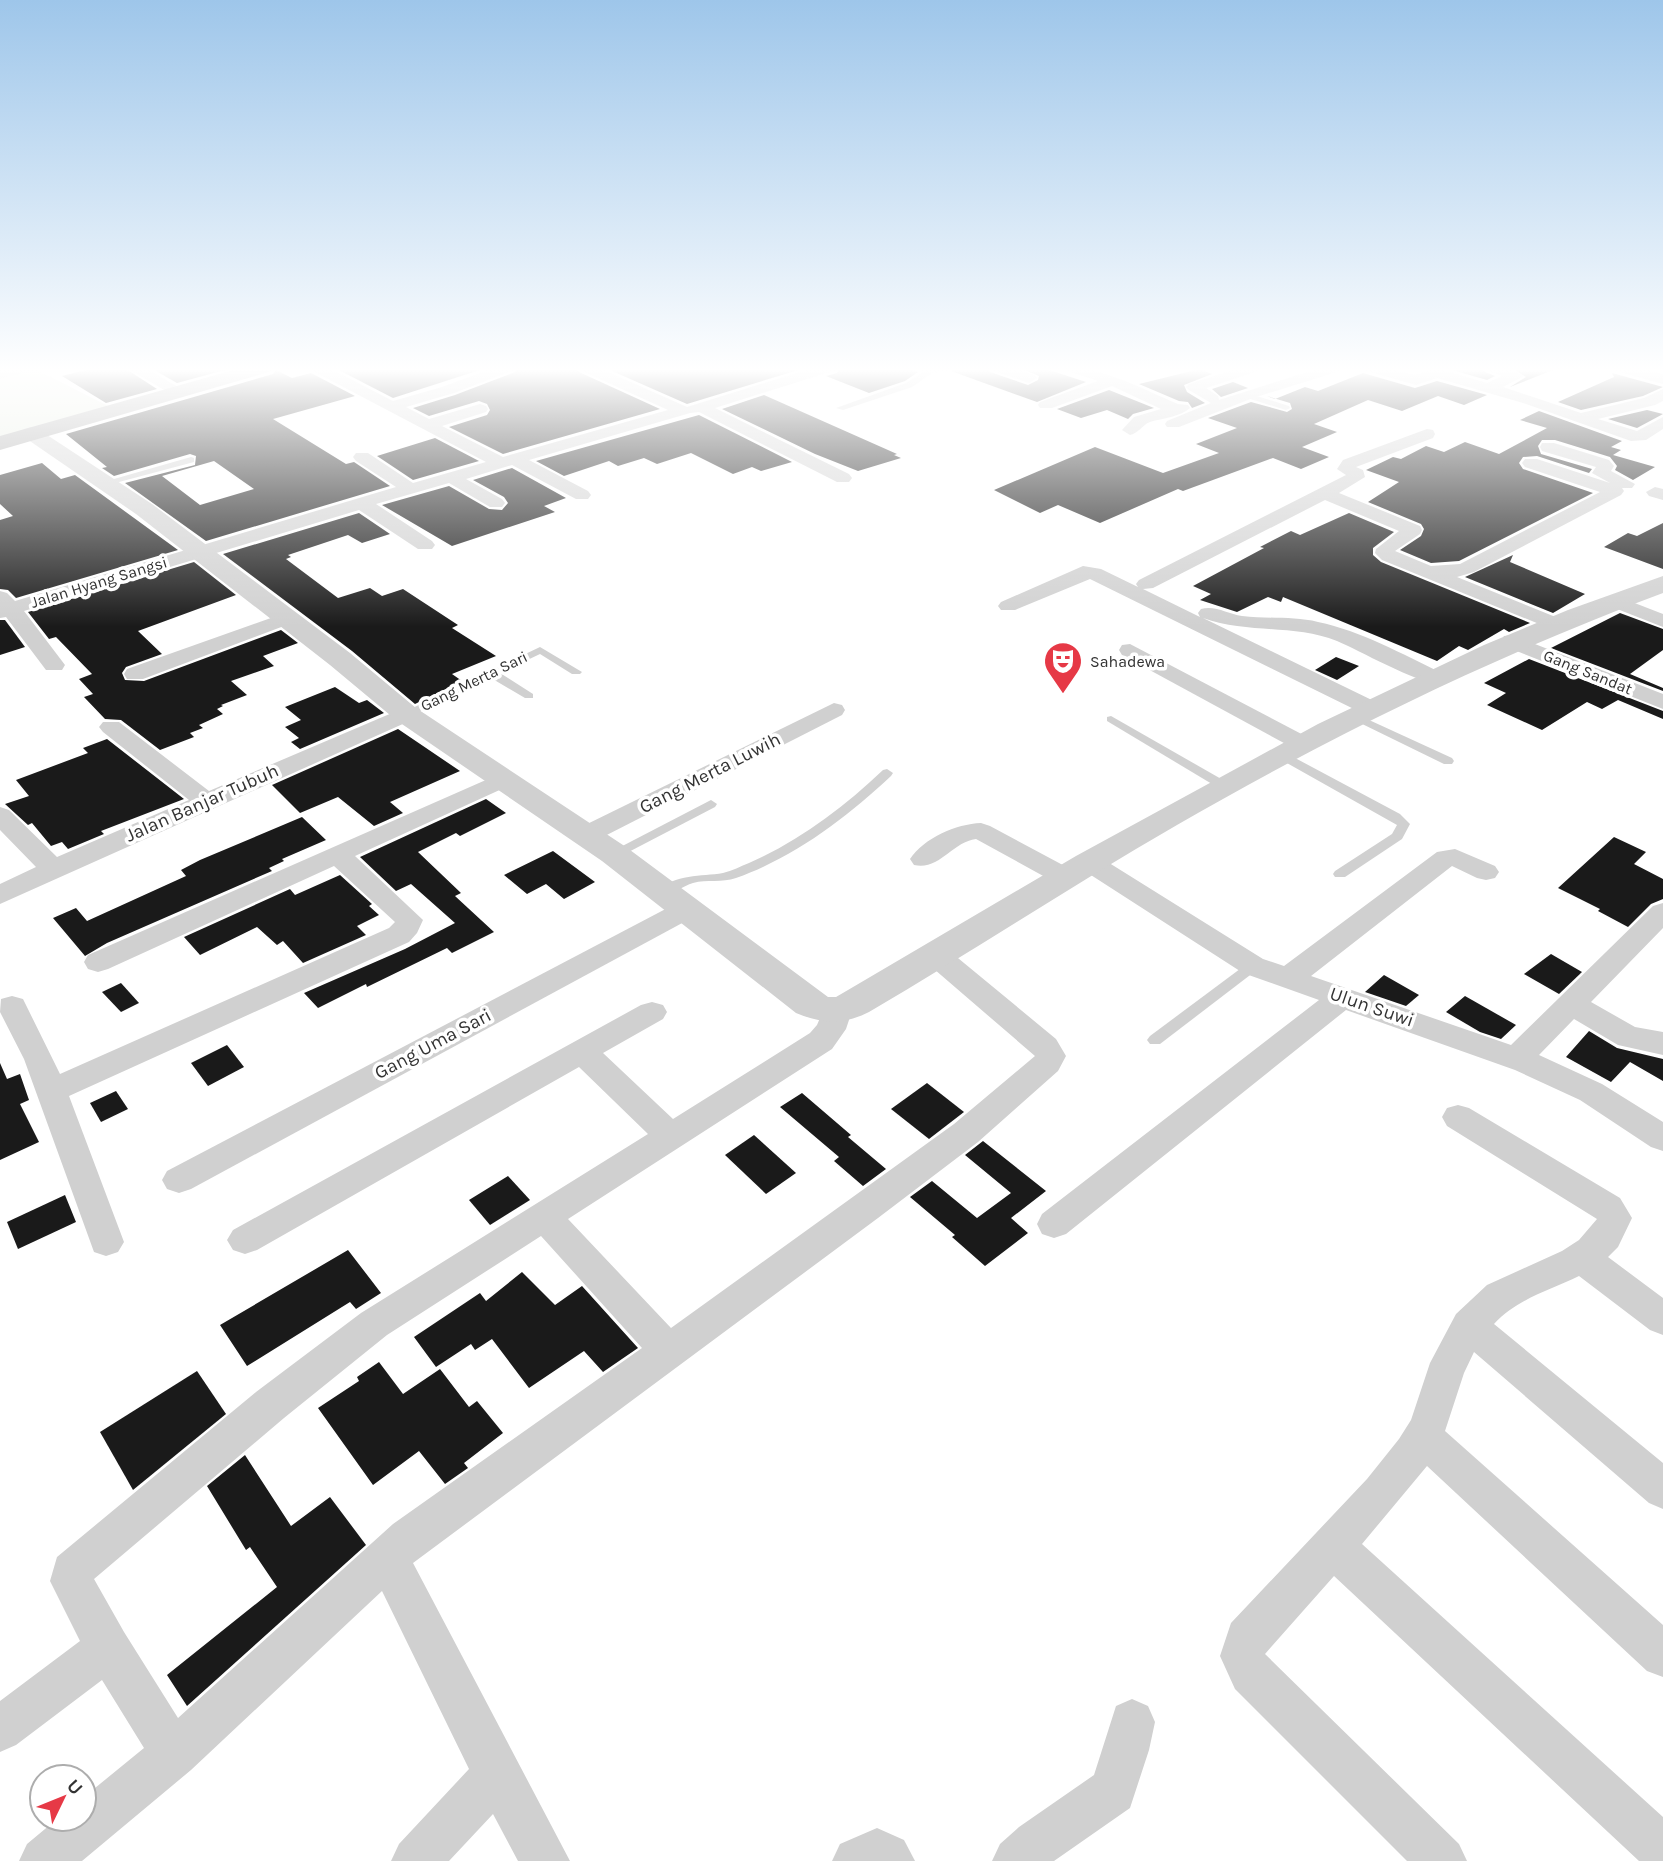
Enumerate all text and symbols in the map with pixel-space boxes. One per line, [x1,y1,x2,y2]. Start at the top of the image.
street label: Jalan Hyang Sangsi [28,552,170,612]
theatre icon: Sahadewa [1042,640,1084,695]
street label: Gang Sandat [1541,646,1635,698]
street label: Gang Merta Sari [417,647,531,715]
place label: Sahadewa [1090,652,1165,671]
street label: Gang Merta Luwih [636,728,784,818]
street label: Jalan Banjar Tubuh [122,759,282,847]
street label: Ulun Suwi [1327,982,1417,1032]
street label: Gang Uma Sari [371,1004,495,1084]
north arrow [28,1763,98,1833]
text: U [62,1775,87,1799]

